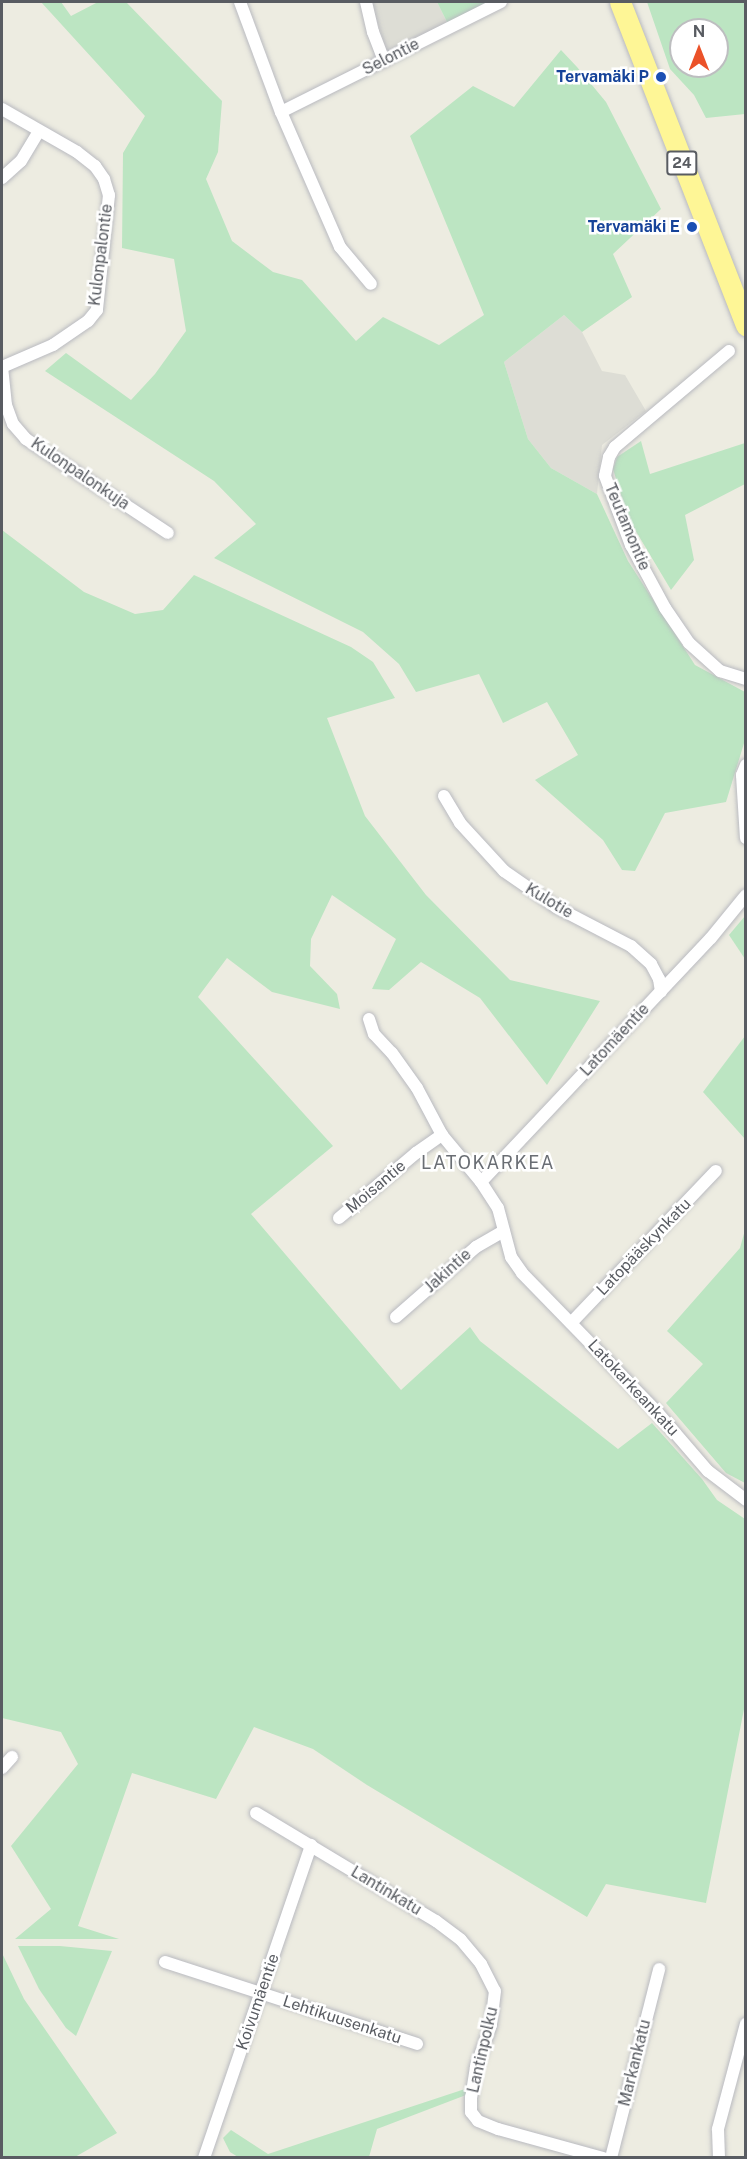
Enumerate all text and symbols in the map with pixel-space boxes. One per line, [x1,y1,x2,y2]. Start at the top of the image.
north arrow [669,18,729,78]
text: N [693,22,705,41]
street label: Selontie [359,35,423,79]
place label: Tervamäki P [556,67,649,87]
marker: Tervamäki P [654,70,668,84]
road number: 24 [666,151,698,175]
street label: Kulonpalontie [85,203,117,307]
place label: Tervamäki E [588,217,680,237]
marker: Tervamäki E [685,220,699,234]
street label: Kulonpalonkuja [27,434,133,514]
street label: Teutamontie [600,481,654,573]
street label: Kulotie [522,879,576,923]
street label: Latomäentie [576,1000,654,1080]
district label: LATOKARKEA [421,1152,555,1174]
street label: Moisantie [342,1156,410,1218]
street label: Latopääskynkatu [593,1195,695,1299]
street label: Jakintie [421,1245,475,1297]
street label: Latokarkeankatu [583,1336,683,1440]
street label: Lantinkatu [347,1862,425,1920]
street label: Koivumäentie [233,1951,283,2053]
street label: Lehtikuusenkatu [280,1992,404,2048]
street label: Lantinpolku [464,2005,502,2095]
street label: Markankatu [615,2018,655,2108]

